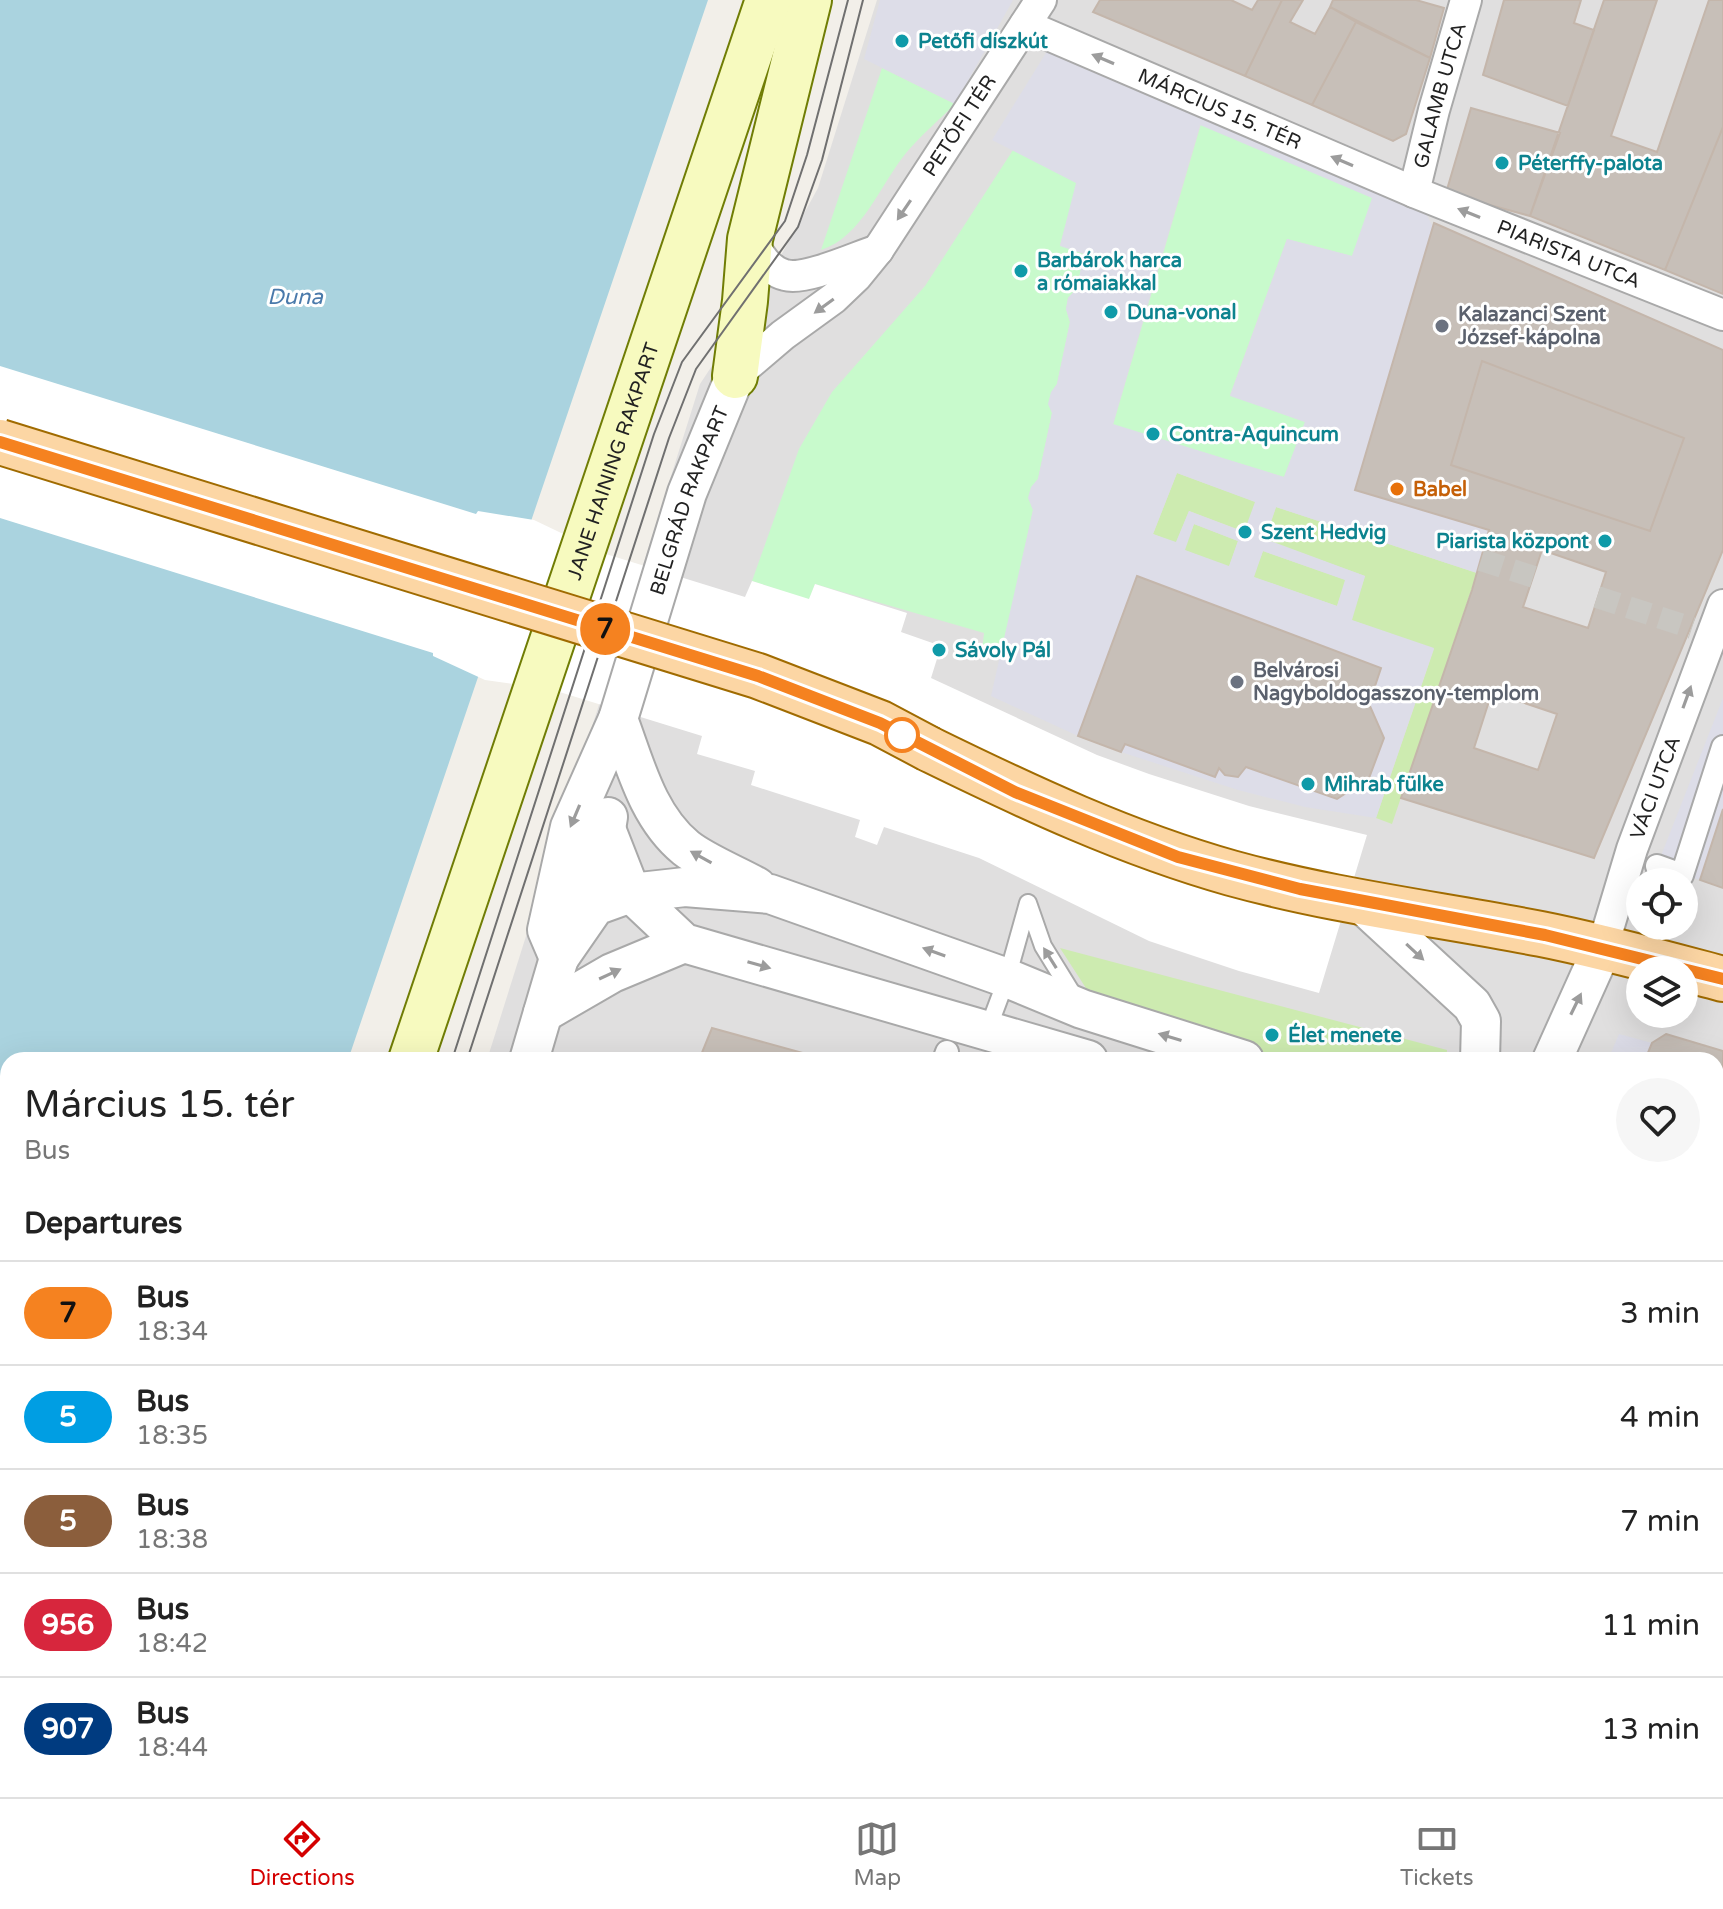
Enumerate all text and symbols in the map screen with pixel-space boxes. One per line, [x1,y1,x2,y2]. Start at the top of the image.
street label: GALAMB UTCA [1409,20,1472,171]
place label: Petőfi díszkút [918,30,1048,54]
marker: Petőfi díszkút [893,32,911,50]
one-way arrow [1092,52,1115,65]
street label: MÁRCIUS 15. TÉR [1134,64,1305,155]
street label: PETŐFI TÉR [918,71,1002,181]
place label: Péterffy-palota [1518,152,1663,176]
marker: Péterffy-palota [1493,154,1511,172]
one-way arrow [1331,155,1354,168]
one-way arrow [897,199,912,221]
one-way arrow [1457,206,1481,219]
street label: PIARISTA UTCA [1493,215,1644,294]
place label: Barbárok harca a rómaiakkal [1037,249,1182,296]
marker: Barbárok harca a rómaiakkal [1012,262,1030,280]
water label: Duna [267,284,323,310]
one-way arrow [814,297,834,313]
place label: Duna-vonal [1127,301,1236,325]
marker: Duna-vonal [1102,303,1120,321]
place label: Kalazanci Szent József-kápolna [1457,303,1607,350]
marker: Kalazanci Szent József-kápolna [1433,317,1451,335]
street label: JANE HAINING RAKPART [563,340,665,583]
street label: BELGRÁD RAKPART [645,403,734,598]
place label: Contra-Aquincum [1169,423,1339,447]
marker: Contra-Aquincum [1144,425,1162,443]
place label: Babel [1413,478,1467,502]
marker: Babel [1388,480,1406,498]
place label: Szent Hedvig [1261,521,1386,545]
marker: Szent Hedvig [1236,523,1254,541]
place label: Piarista központ [1436,530,1589,554]
marker: Piarista központ [1596,532,1614,550]
line badge: 7 [579,603,631,655]
text: 7 [596,612,614,646]
place label: Sávoly Pál [955,639,1051,663]
marker: Sávoly Pál [930,641,948,659]
place label: Belvárosi Nagyboldogasszony-templom [1253,659,1539,706]
marker: Belvárosi Nagyboldogasszony-templom [1228,673,1246,691]
one-way arrow [1681,685,1694,709]
unlabelled marker [885,718,919,752]
street label: VÁCI UTCA [1626,733,1686,843]
place label: Mihrab fülke [1324,773,1444,797]
marker: Mihrab fülke [1299,775,1317,793]
one-way arrow [568,804,582,827]
one-way arrow [690,850,713,863]
map controls [1626,868,1698,1028]
button: locate [1626,868,1698,940]
one-way arrow [1406,943,1425,961]
one-way arrow [921,946,945,958]
one-way arrow [1044,947,1058,969]
button: layers [1626,956,1698,1028]
one-way arrow [747,959,772,971]
one-way arrow [599,968,622,981]
one-way arrow [1569,993,1583,1016]
place label: Élet menete [1288,1022,1402,1048]
marker: Élet menete [1263,1026,1281,1044]
one-way arrow [1158,1030,1182,1042]
button: heart [1616,1078,1700,1162]
text: Március 15. tér [24,1082,294,1128]
text: Bus [24,1135,70,1166]
text: Departures [24,1205,182,1242]
text: Bus [136,1279,189,1316]
text: 3 min [1620,1295,1700,1332]
text: 7 [59,1296,77,1330]
text: 18:34 [136,1316,208,1347]
text: Bus [136,1383,189,1420]
text: 4 min [1620,1399,1700,1436]
text: 5 [59,1400,77,1434]
text: 18:35 [136,1420,208,1451]
text: Bus [136,1487,189,1524]
text: 7 min [1620,1503,1700,1540]
text: 5 [59,1504,77,1538]
text: 18:38 [136,1524,208,1555]
text: Bus [136,1591,189,1628]
text: 11 min [1601,1607,1700,1644]
text: 956 [42,1608,94,1642]
text: 18:42 [136,1628,208,1659]
text: Bus [136,1695,189,1732]
text: 13 min [1601,1711,1700,1748]
text: 907 [42,1712,94,1746]
text: 18:44 [136,1732,208,1763]
tab: Directions [249,1817,355,1891]
tab: Map [854,1817,901,1891]
tab: Tickets [1400,1817,1474,1891]

